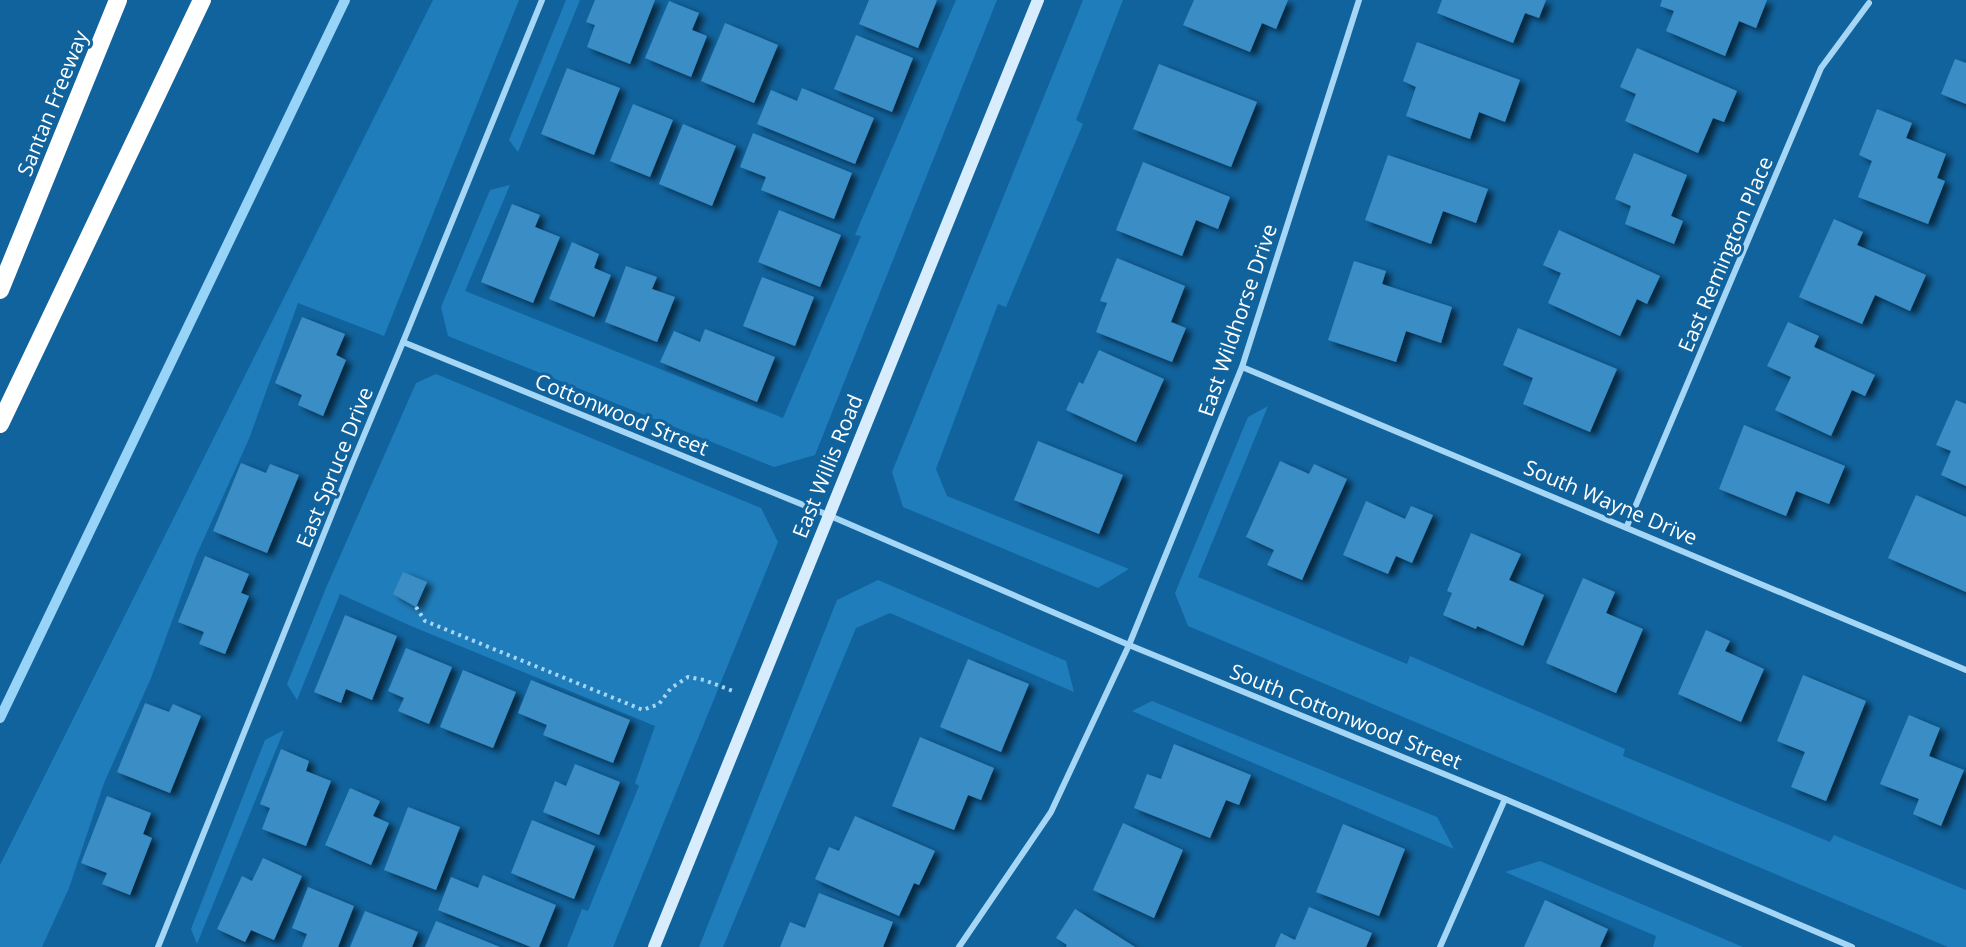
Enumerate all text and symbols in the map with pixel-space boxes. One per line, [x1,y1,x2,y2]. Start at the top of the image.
street label: Santan Freeway [10,25,94,180]
street label: East Remington Place [1671,152,1779,356]
street label: East Wildhorse Drive [1191,220,1283,420]
street label: Cottonwood Street [531,366,713,462]
street label: East Spruce Drive [289,383,379,551]
street label: East Willis Road [785,390,869,542]
street label: South Wayne Drive [1520,453,1702,551]
street label: South Cottonwood Street [1226,657,1466,775]

